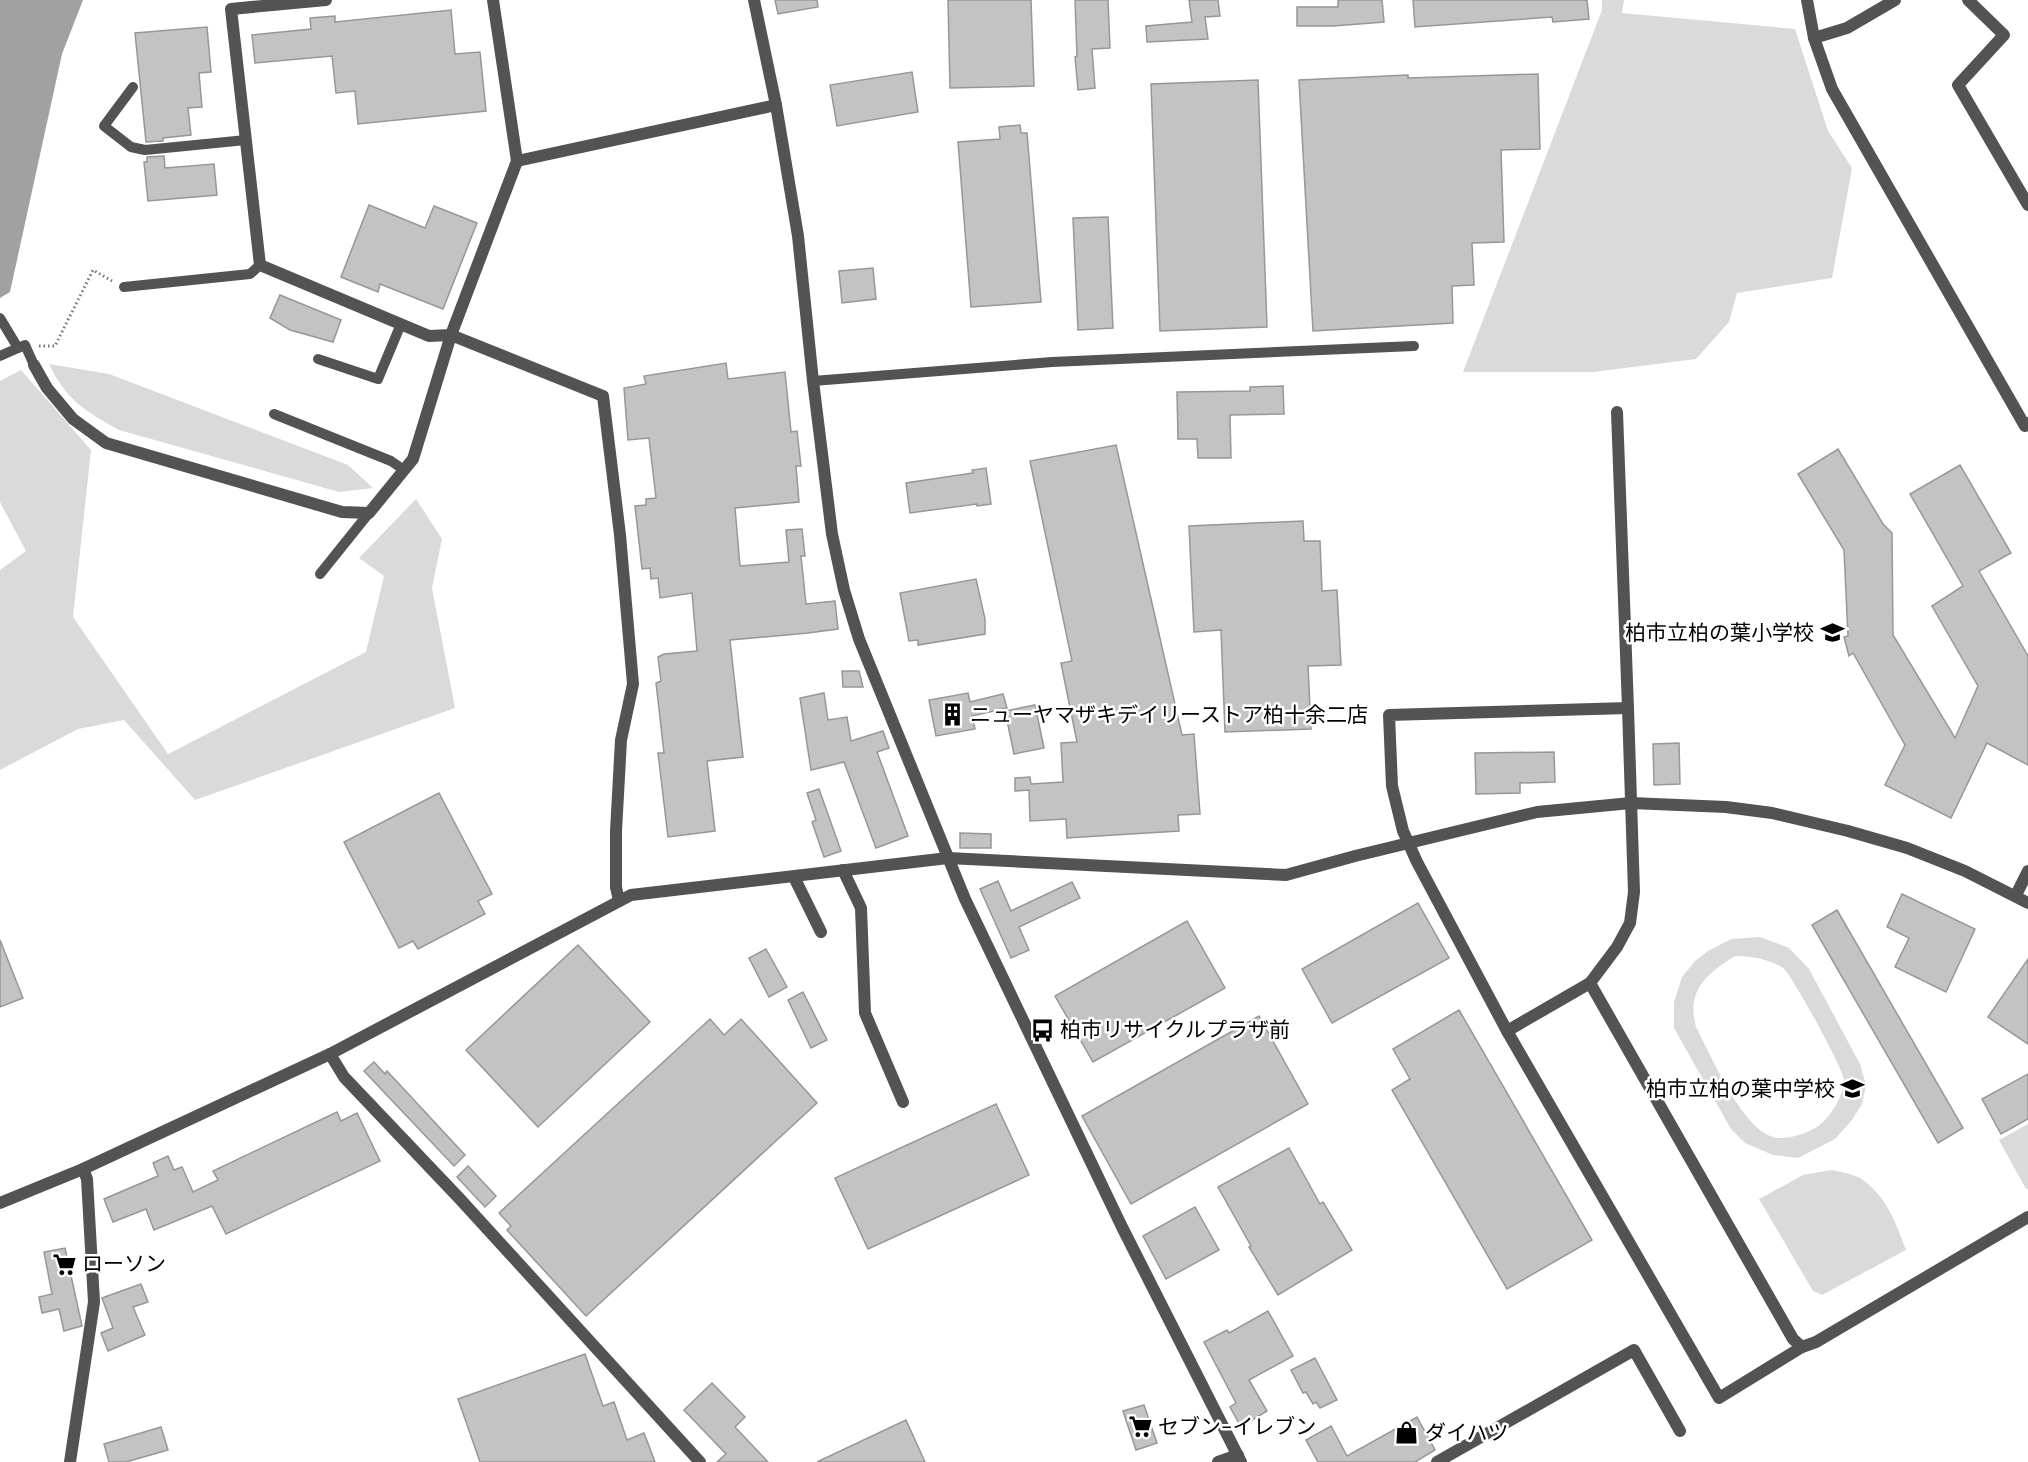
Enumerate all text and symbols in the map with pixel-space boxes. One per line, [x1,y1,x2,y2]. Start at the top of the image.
place label: 柏市立柏の葉小学校 [1625,619,1814,647]
school or university icon: 柏市立柏の葉小学校 [1819,620,1845,646]
place label: ニューヤマザキデイリーストア柏十余二店 [970,701,1368,729]
building icon: ニューヤマザキデイリーストア柏十余二店 [939,702,965,728]
place label: 柏市リサイクルプラザ前 [1060,1016,1290,1044]
bus stop icon: 柏市リサイクルプラザ前 [1029,1017,1055,1043]
place label: 柏市立柏の葉中学校 [1646,1075,1835,1103]
school or university icon: 柏市立柏の葉中学校 [1840,1076,1866,1102]
place label: ローソン [82,1250,166,1278]
supermarket icon: ローソン [51,1251,77,1277]
place label: セブン-イレブン [1158,1413,1316,1441]
supermarket icon: セブン-イレブン [1127,1414,1153,1440]
place label: ダイハツ [1425,1419,1509,1447]
shop icon: ダイハツ [1394,1420,1420,1446]

